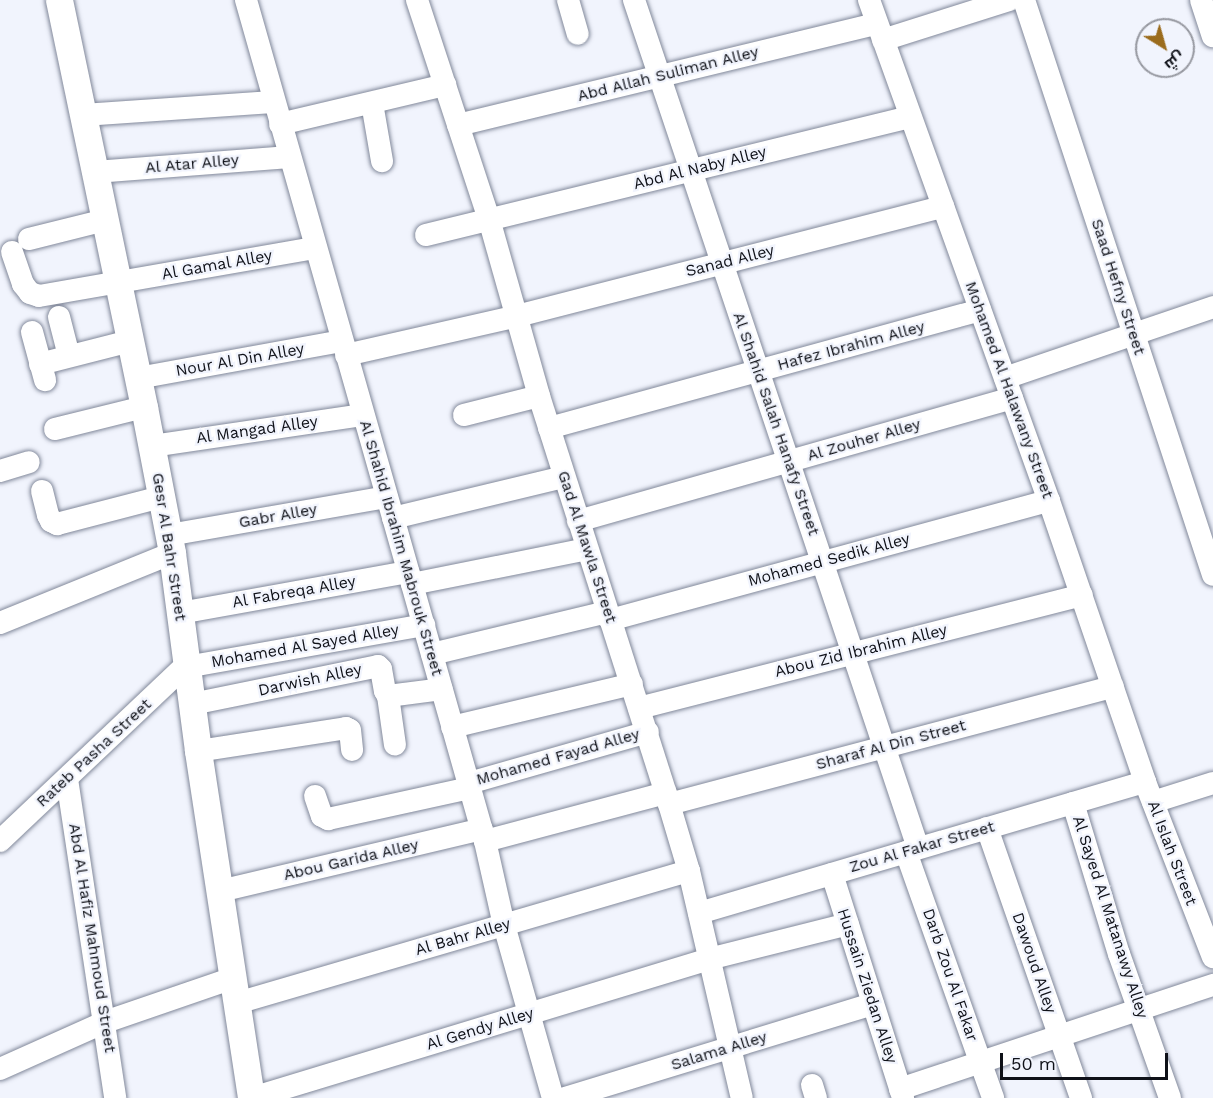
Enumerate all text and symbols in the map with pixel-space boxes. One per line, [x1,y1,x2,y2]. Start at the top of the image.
north arrow [1135,18,1195,78]
street label: Abd Allah Suliman Alley [575,42,761,106]
text: ش [1161,47,1189,75]
street label: Abd Al Naby Alley [630,142,770,194]
street label: Al Atar Alley [143,150,241,178]
street label: Saad Hefny Street [1087,216,1149,358]
street label: Sanad Alley [684,241,776,281]
street label: Al Gamal Alley [159,246,275,284]
street label: Mohamed Al Halawany Street [960,278,1058,502]
street label: Al Shahid Salah Hanafy Street [729,309,823,539]
street label: Hafez Ibrahim Alley [775,317,927,375]
street label: Nour Al Din Alley [173,339,307,381]
street label: Al Mangad Alley [194,412,320,448]
street label: Al Zouher Alley [804,414,924,466]
street label: Al Shahid Ibrahim Mabrouk Street [355,418,447,678]
street label: Gad Al Mawla Street [553,468,621,626]
street label: Gesr Al Bahr Street [148,471,190,623]
street label: Gabr Alley [237,500,319,532]
street label: Mohamed Sedik Alley [745,529,913,591]
street label: Al Fabreqa Alley [230,572,358,612]
street label: Mohamed Al Sayed Alley [209,620,401,672]
street label: Abou Zid Ibrahim Alley [772,620,950,682]
street label: Darwish Alley [256,660,364,700]
street label: Rateb Pasha Street [32,695,156,811]
street label: Sharaf Al Din Street [813,715,969,775]
street label: Mohamed Fayad Alley [474,724,642,790]
street label: Al Islah Street [1143,798,1201,908]
street label: Al Sayed Al Matanawy Alley [1068,812,1152,1022]
street label: Zou Al Fakar Street [846,817,998,877]
street label: Abd Al Hafiz Mahmoud Street [64,821,120,1055]
street label: Abou Garida Alley [281,835,421,885]
street label: Darb Zou Al Fakar [918,905,982,1045]
street label: Hussain Ziedan Alley [833,906,901,1066]
street label: Dawoud Alley [1008,910,1060,1016]
street label: Al Bahr Alley [412,914,514,960]
street label: Al Gendy Alley [423,1003,537,1055]
street label: Salama Alley [668,1027,770,1075]
scale bar [1003,1041,1171,1079]
text: 50 m [1011,1053,1056,1074]

